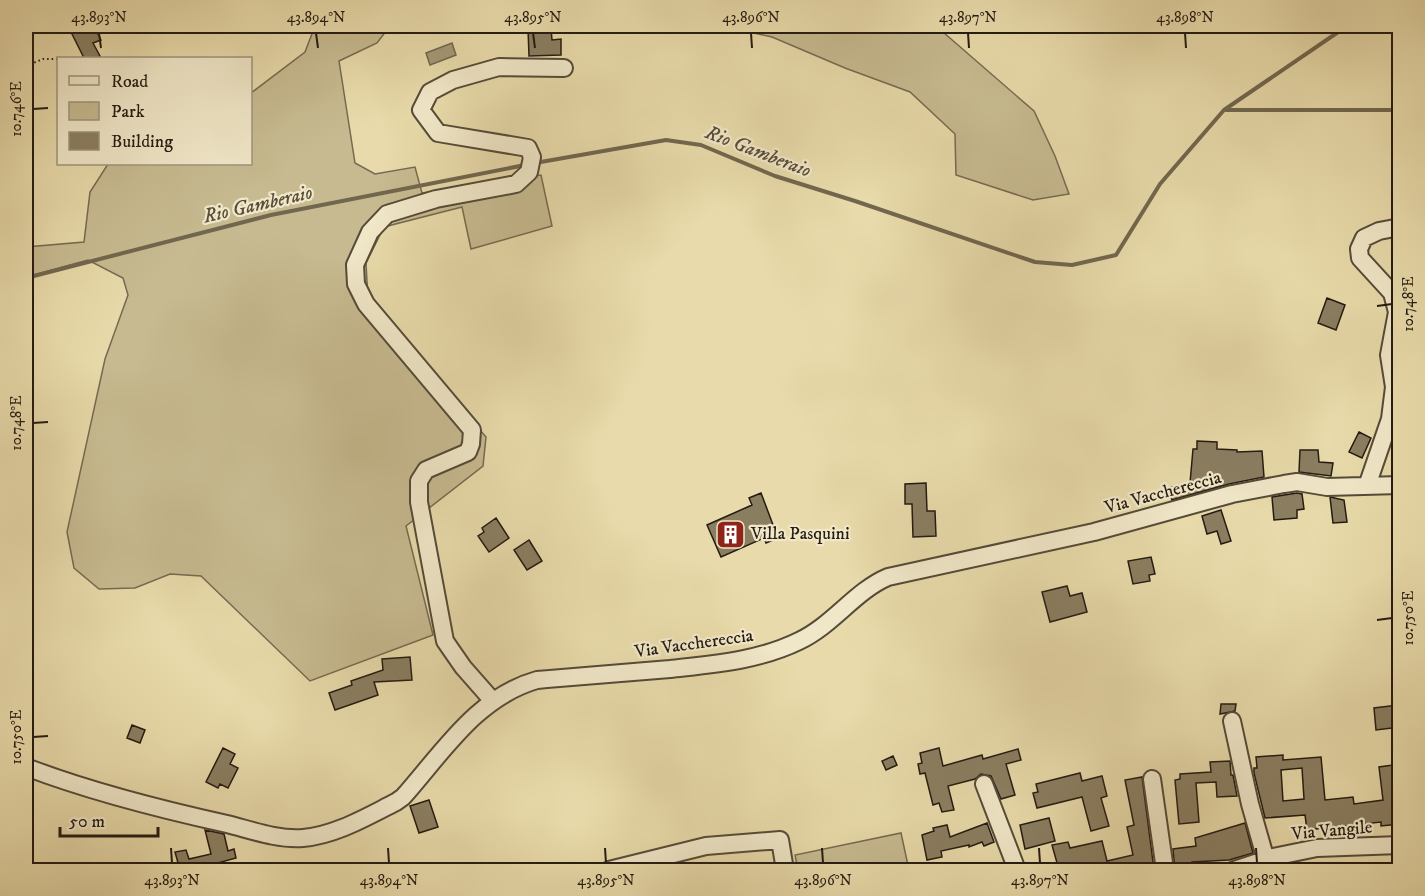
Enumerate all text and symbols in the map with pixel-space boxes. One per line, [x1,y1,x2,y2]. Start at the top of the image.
text: 43.893°N [71,8,127,27]
text: 43.894°N [287,8,345,27]
text: 43.895°N [504,8,562,27]
text: 43.896°N [722,8,780,27]
text: 43.897°N [939,8,997,27]
text: 43.898°N [1156,8,1214,27]
legend [57,57,252,165]
text: Road [111,71,148,93]
text: 10.746°E [7,81,26,137]
text: Park [111,101,145,123]
water label: Rio Gamberaio [701,120,814,184]
text: Building [111,131,173,153]
water label: Rio Gamberaio [200,180,315,230]
text: 10.748°E [1399,276,1418,332]
text: 10.748°E [7,395,26,451]
street label: Via Vacchereccia [1101,467,1224,519]
building icon: Villa Pasquini [714,518,746,550]
place label: Villa Pasquini [750,523,850,545]
text: 10.750°E [1399,590,1418,645]
street label: Via Vacchereccia [632,625,755,663]
text: 10.750°E [7,709,26,764]
scale bar [60,800,158,838]
text: 50 m [69,811,105,833]
street label: Via Vangile [1290,817,1373,846]
text: 43.893°N [144,871,200,890]
text: 43.894°N [360,871,418,890]
text: 43.895°N [577,871,635,890]
text: 43.896°N [794,871,852,890]
text: 43.897°N [1011,871,1069,890]
text: 43.898°N [1228,871,1286,890]

